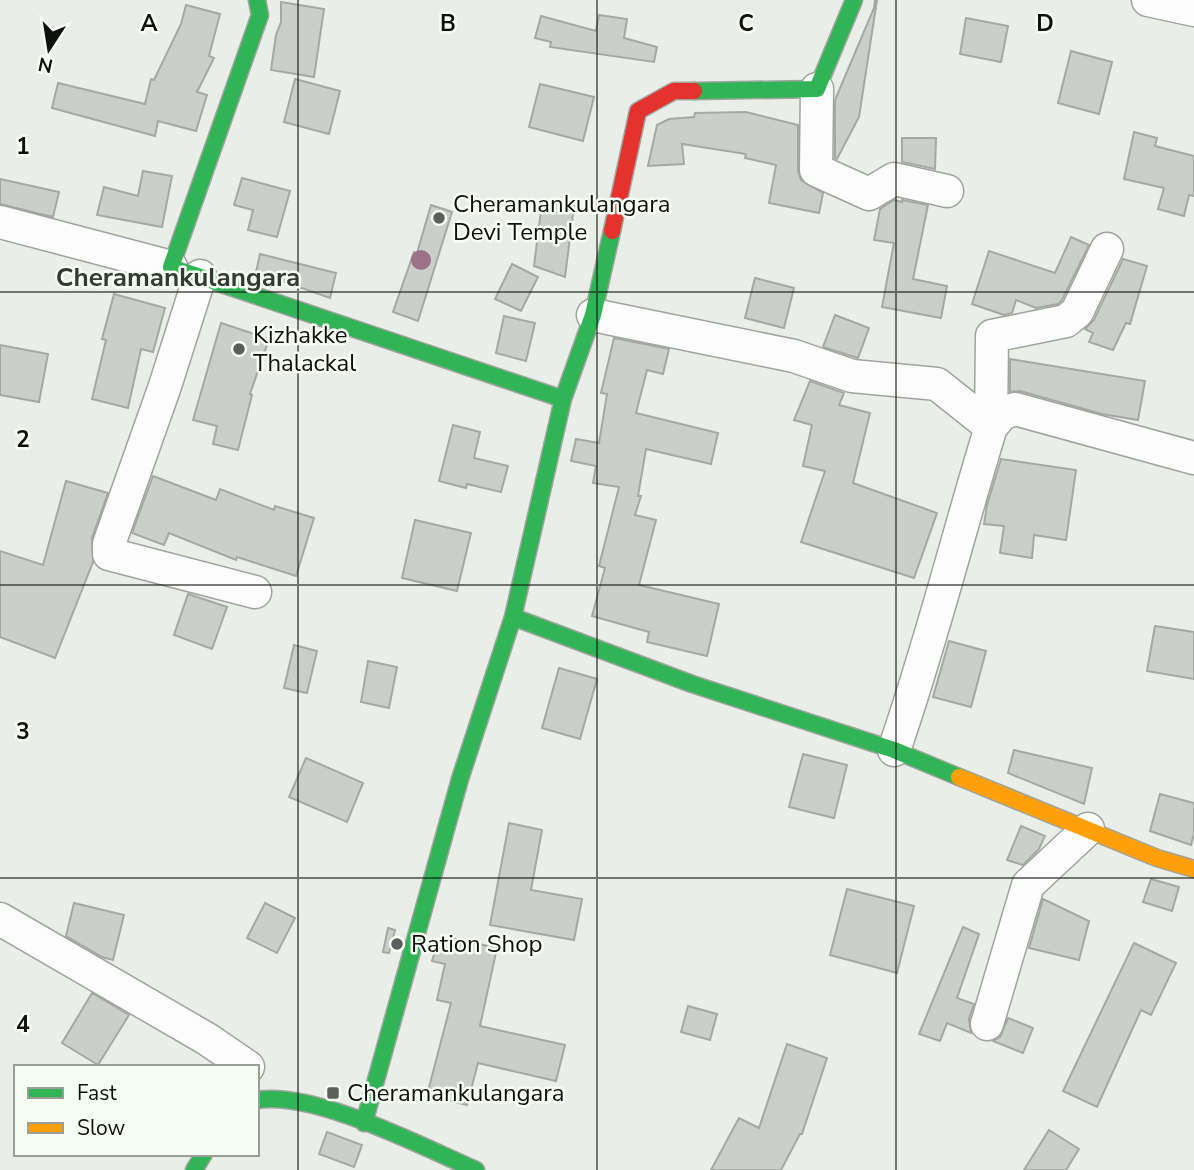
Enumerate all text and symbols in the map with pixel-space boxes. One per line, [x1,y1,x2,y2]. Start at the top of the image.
text: A [140,8,158,39]
text: B [440,8,456,39]
text: C [738,8,754,39]
text: D [1036,8,1054,39]
north arrow [14,14,84,84]
text: N [36,50,55,79]
text: 1 [16,131,30,162]
place label: Cheramankulangara Devi Temple [453,188,671,248]
marker: Cheramankulangara Devi Temple [431,210,447,226]
district label: Cheramankulangara [56,260,300,295]
place label: Kizhakke Thalackal [253,319,356,379]
marker: Kizhakke Thalackal [231,341,247,357]
text: 2 [16,424,30,455]
text: 3 [16,716,30,747]
place label: Ration Shop [411,928,543,960]
marker: Ration Shop [389,936,405,952]
text: 4 [16,1009,30,1040]
legend [14,1065,259,1156]
place label: Cheramankulangara [347,1077,565,1109]
text: Fast [77,1079,117,1107]
marker: Cheramankulangara [325,1085,341,1101]
text: Slow [77,1114,126,1142]

